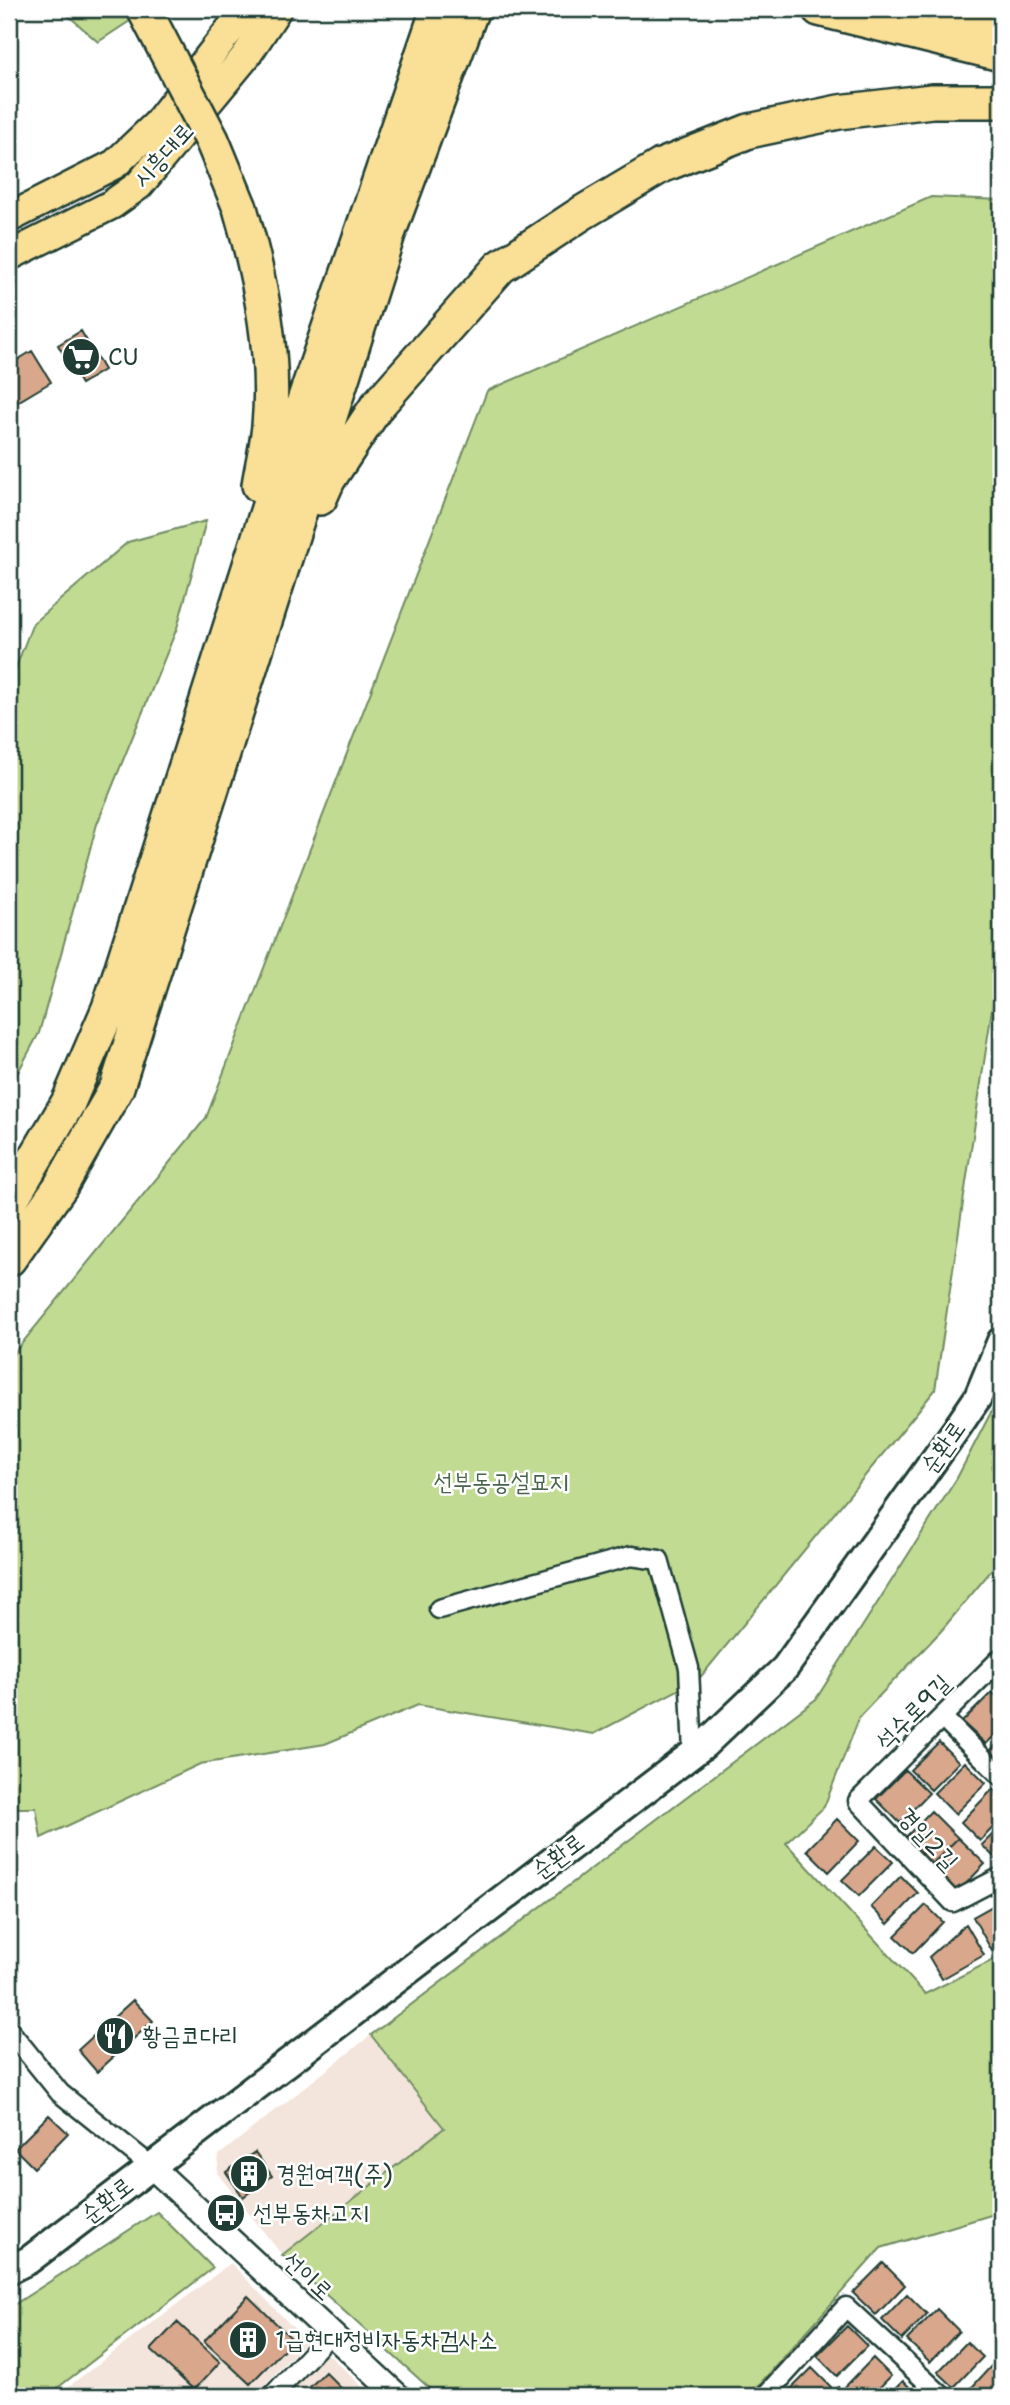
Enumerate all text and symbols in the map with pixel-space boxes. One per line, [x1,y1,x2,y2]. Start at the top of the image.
street label: 시흥대로 [125,116,201,194]
supermarket icon: CU [60,336,102,378]
place label: CU [108,341,139,373]
street label: 순환로 [913,1414,973,1480]
park label: 선부동공설묘지 [433,1466,569,1498]
street label: 석수로9길 [868,1667,958,1757]
street label: 경일2길 [891,1801,965,1877]
street label: 순환로 [525,1826,591,1886]
restaurant icon: 황금코다리 [94,2015,136,2057]
place label: 황금코다리 [142,2020,239,2052]
building icon: 경원여객(주) [228,2153,270,2195]
place label: 경원여객(주) [276,2158,393,2190]
street label: 순환로 [74,2170,140,2230]
bus stop icon: 선부동차고지 [205,2192,247,2234]
place label: 선부동차고지 [253,2197,369,2229]
street label: 선이로 [276,2245,340,2307]
building icon: 1급현대정비자동차검사소 [227,2319,269,2361]
place label: 1급현대정비자동차검사소 [275,2324,497,2356]

